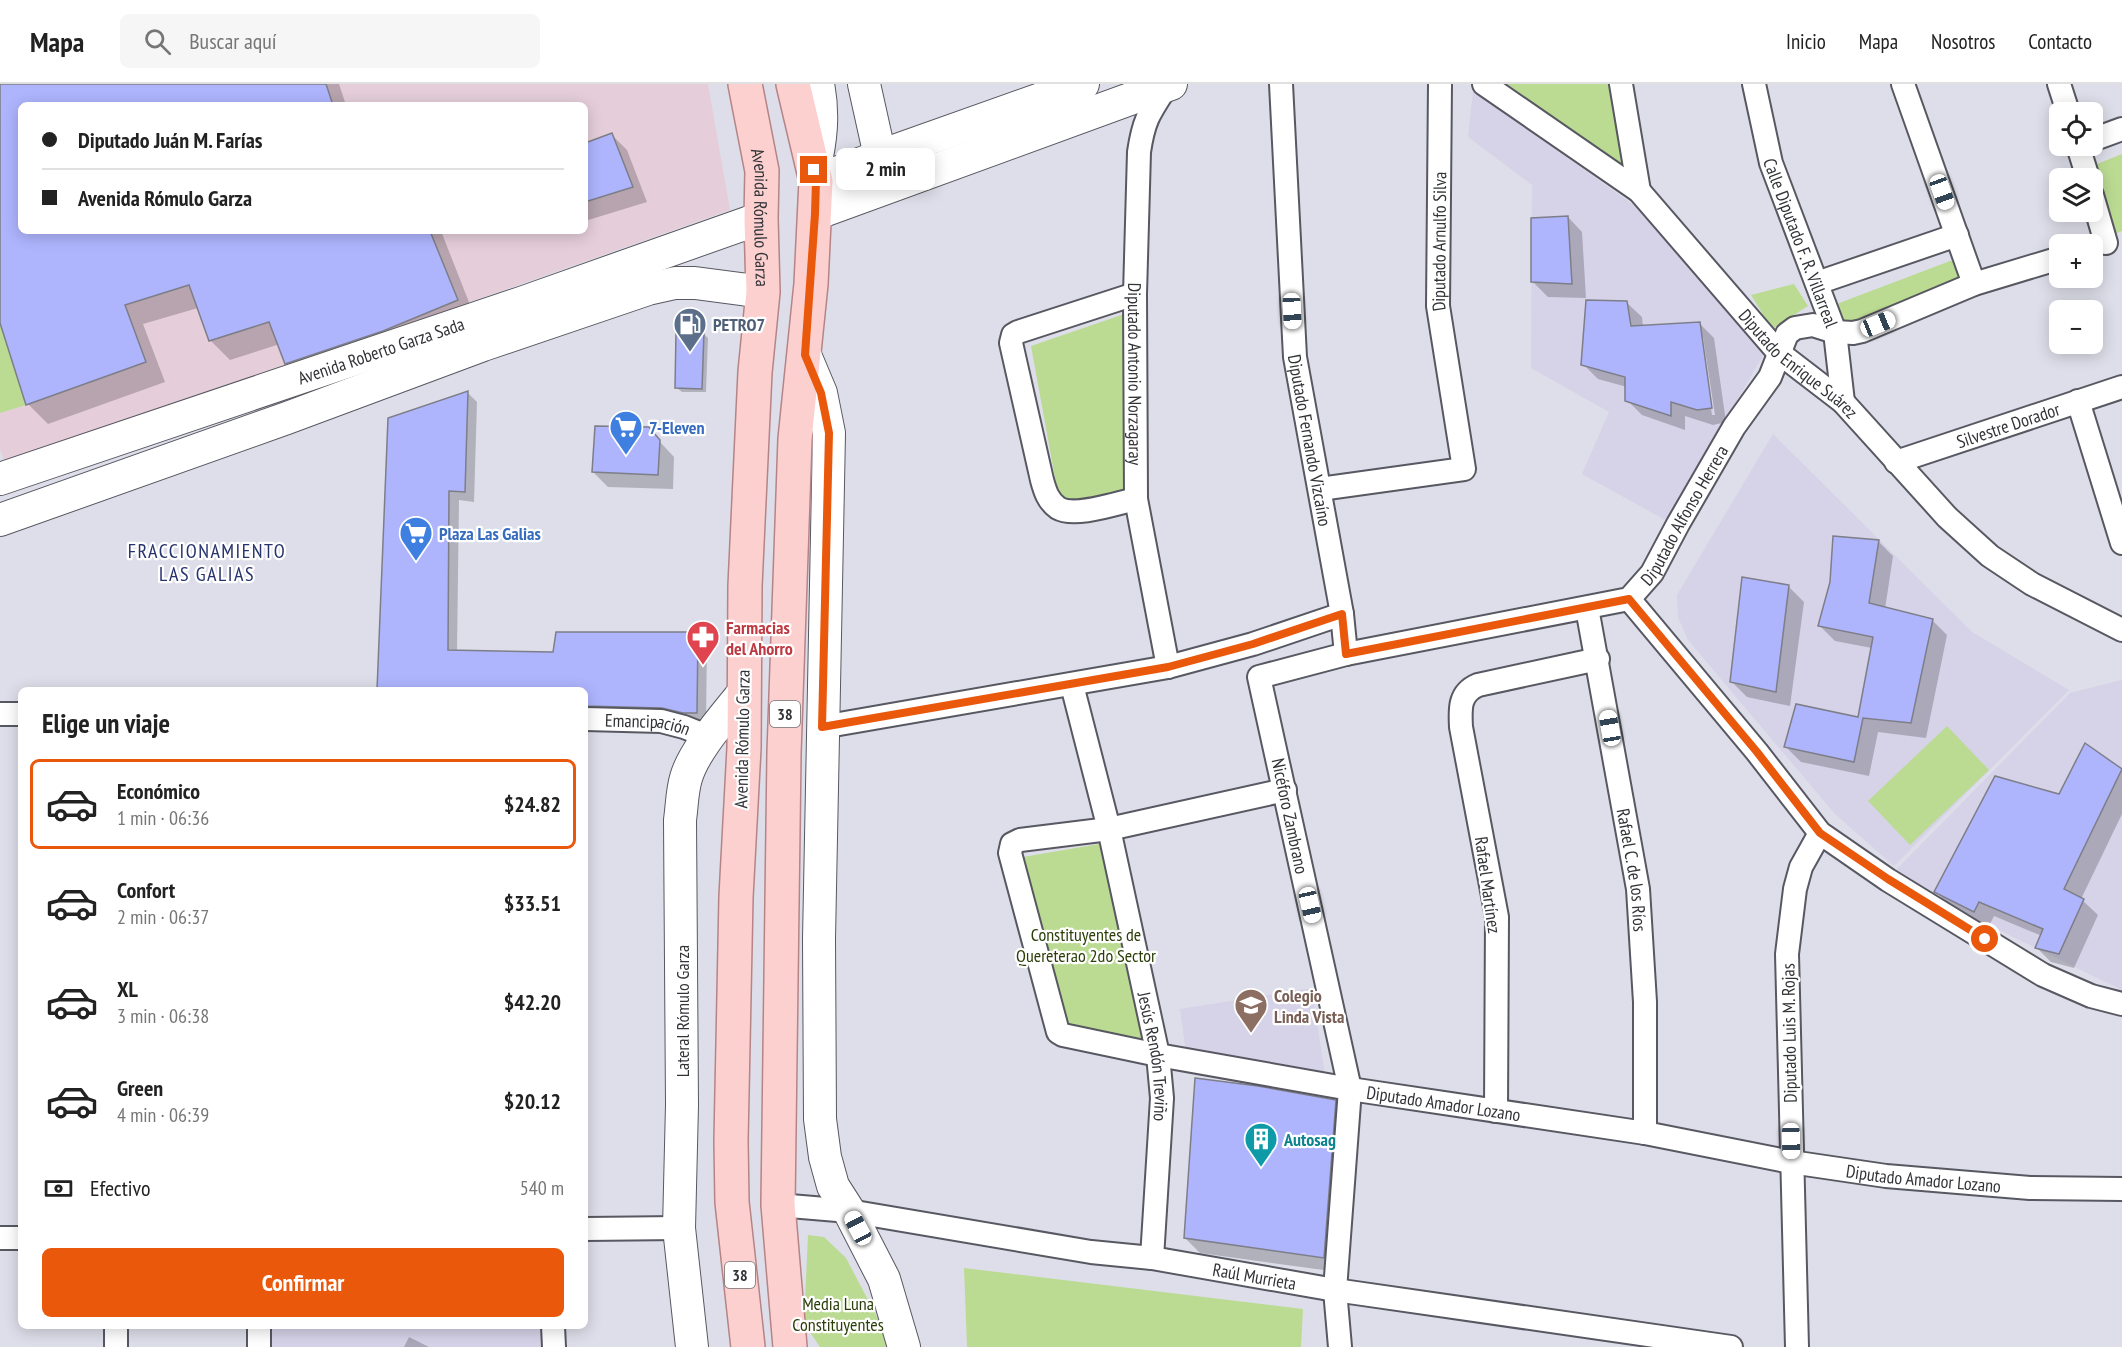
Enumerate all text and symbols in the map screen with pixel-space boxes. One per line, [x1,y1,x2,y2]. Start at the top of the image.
search box [120,14,540,68]
text: Mapa [30,23,84,60]
icon: search [141,25,174,58]
text: Buscar aquí [189,27,277,55]
text: Inicio [1786,28,1826,55]
text: Mapa [1859,28,1898,55]
text: Nosotros [1931,28,1995,55]
text: Contacto [2028,28,2092,55]
map controls [2049,102,2103,354]
button: locate [2049,102,2103,156]
text: Diputado Juán M. Farías [78,126,263,154]
street label: Avenida Rómulo Garza [746,146,774,287]
callout: 2 min [835,149,934,191]
route end [800,156,827,183]
text: 2 min [865,156,906,182]
street label: Calle Diputado F. R. Villarreal [1759,156,1844,331]
button: layers [2049,168,2103,222]
street label: Diputado Arnulfo Silva [1426,172,1451,313]
car [1927,172,1957,212]
text: Avenida Rómulo Garza [78,184,252,212]
button: + [2049,234,2103,288]
street label: Diputado Antonio Norzagaray [1123,282,1147,466]
car [1282,293,1302,329]
button: − [2049,300,2103,354]
street label: Diputado Enrique Suárez [1734,304,1863,423]
fuel station icon: PETRO7 [672,306,708,353]
car [1858,309,1898,339]
street label: Avenida Roberto Garza Sada [295,312,467,389]
place label: PETRO7 [713,313,765,336]
street label: Diputado Fernando Vizcaíno [1283,353,1337,528]
street label: Silvestre Dorador [1953,397,2063,453]
supermarket icon: 7-Eleven [608,409,644,456]
place label: 7-Eleven [649,416,705,439]
street label: Diputado Alfonso Herrera [1635,441,1733,590]
supermarket icon: Plaza Las Galias [398,515,434,562]
place label: Plaza Las Galias [439,522,541,545]
district label: FRACCIONAMIENTO LAS GALIAS [128,538,286,587]
place label: Farmacias del Ahorro [726,616,793,660]
pharmacy icon: Farmacias del Ahorro [685,619,721,666]
street label: Avenida Rómulo Garza [729,669,755,809]
road number: 38 [770,701,800,727]
text: Elige un viaje [42,706,170,740]
street label: Emancipación [605,708,694,740]
car [1598,709,1622,747]
street label: Nicéforo Zambrano [1267,756,1314,876]
icon: car [45,777,99,831]
text: Económico [117,777,200,805]
text: $24.82 [504,790,561,818]
text: 1 min · 06:36 [117,805,209,831]
street label: Rafael C. de los Ríos [1612,806,1652,932]
street label: Rafael Martínez [1470,835,1506,935]
icon: car [45,876,99,930]
text: Confort [117,876,175,904]
car [1297,885,1323,925]
text: $33.51 [504,889,561,917]
text: 2 min · 06:37 [117,904,209,930]
park label: Constituyentes de Quereterao 2do Sector [1016,923,1156,967]
route start [1971,925,1998,952]
street label: Lateral Rómulo Garza [671,945,694,1077]
street label: Diputado Luis M. Rojas [1776,963,1802,1103]
icon: car [45,975,99,1029]
text: XL [117,975,138,1003]
place label: Colegio Linda Vista [1274,984,1345,1028]
school or university icon: Colegio Linda Vista [1233,987,1269,1034]
text: $42.20 [504,988,561,1016]
street label: Jesús Rendón Treviño [1133,989,1174,1122]
text: 3 min · 06:38 [117,1003,209,1029]
icon: car [45,1074,99,1128]
text: Green [117,1074,163,1102]
street label: Diputado Amador Lozano [1365,1080,1522,1126]
text: $20.12 [504,1087,561,1115]
text: 4 min · 06:39 [117,1102,209,1128]
building icon: Autosag [1243,1121,1279,1168]
car [1782,1123,1800,1159]
place label: Autosag [1283,1128,1336,1151]
street label: Diputado Amador Lozano [1845,1159,2002,1197]
icon: cash [42,1172,75,1205]
text: Efectivo [90,1174,151,1202]
text: 540 m [520,1175,564,1201]
car [842,1208,874,1248]
button: Confirmar [42,1248,564,1317]
street label: Raúl Murrieta [1211,1257,1298,1295]
road number: 38 [725,1262,755,1288]
park label: Media Luna Constituyentes [792,1292,884,1336]

